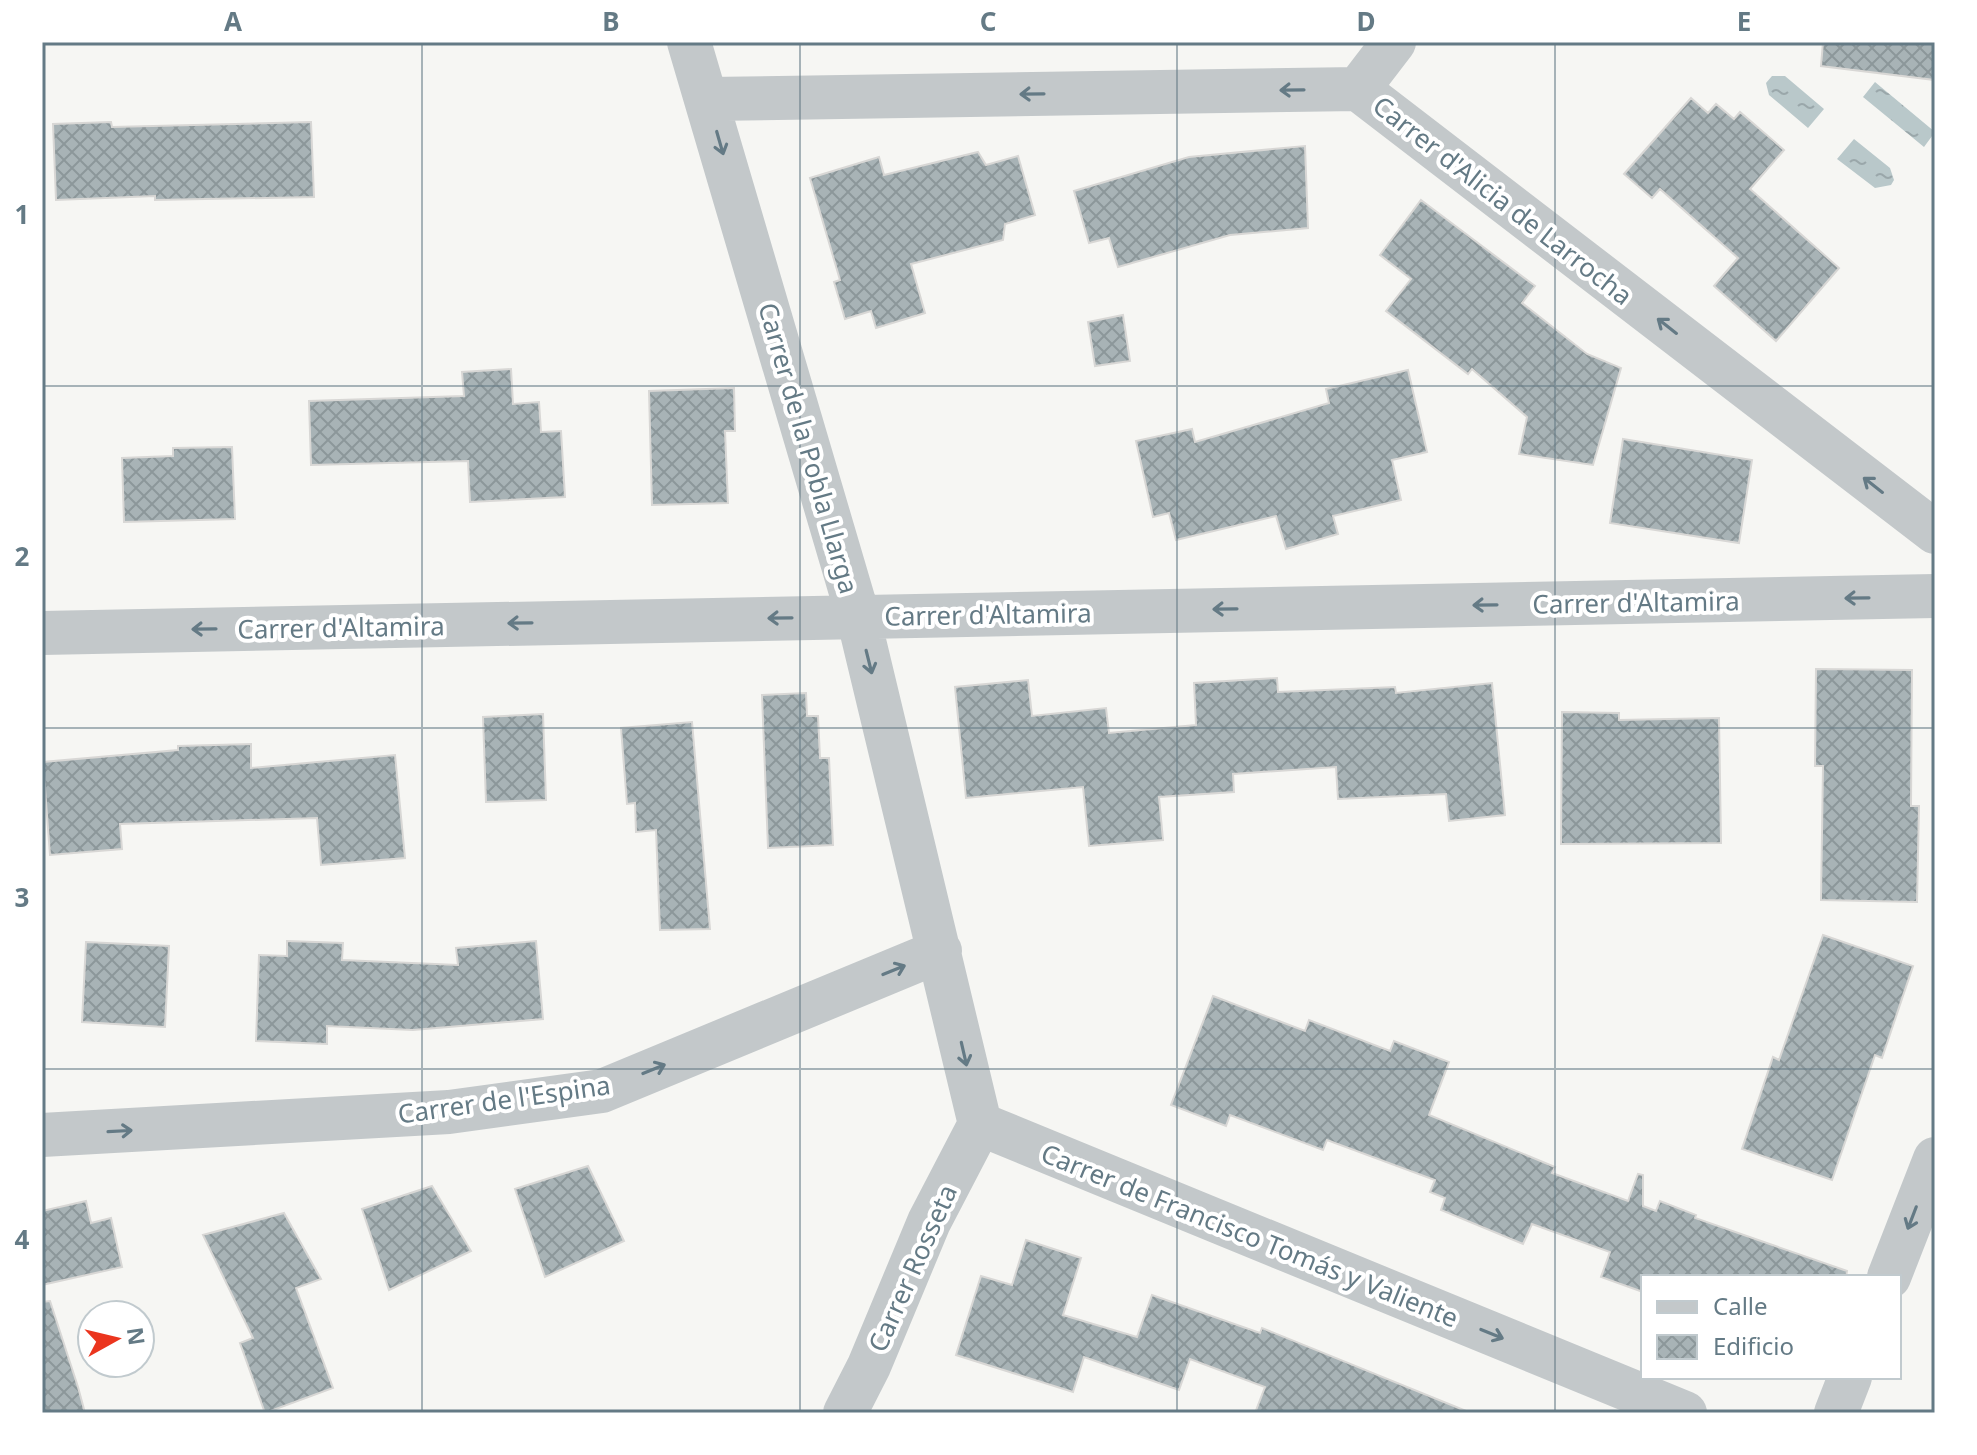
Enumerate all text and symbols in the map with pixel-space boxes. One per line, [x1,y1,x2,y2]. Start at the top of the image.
text: A [224,3,242,39]
text: B [602,3,620,39]
text: C [980,3,996,39]
text: D [1356,3,1376,39]
text: E [1737,3,1751,39]
one-way arrow [1279,82,1306,98]
one-way arrow [1019,86,1046,102]
street label: Carrer d'Alicia de Larrocha [1366,87,1640,313]
one-way arrow [714,130,729,156]
text: 1 [15,196,29,232]
street label: Carrer de la Pobla Llarga [750,298,868,598]
one-way arrow [1657,318,1678,335]
one-way arrow [1863,476,1884,493]
text: 2 [15,538,30,574]
street label: Carrer d'Altamira [1532,582,1740,622]
one-way arrow [1844,590,1871,606]
street label: Carrer d'Altamira [884,594,1092,634]
one-way arrow [1472,597,1499,612]
one-way arrow [1212,602,1239,617]
street label: Carrer d'Altamira [237,607,445,647]
one-way arrow [767,610,794,625]
one-way arrow [507,615,534,631]
one-way arrow [191,622,218,637]
one-way arrow [863,649,878,675]
text: 3 [15,879,29,915]
one-way arrow [881,961,906,976]
one-way arrow [957,1041,972,1066]
one-way arrow [641,1061,666,1076]
street label: Carrer de l'Espina [395,1066,613,1132]
one-way arrow [106,1123,133,1138]
street label: Carrer de Francisco Tomás y Valiente [1036,1135,1464,1335]
street label: Carrer Rosseta [859,1179,965,1357]
one-way arrow [1904,1205,1918,1230]
text: 4 [15,1221,30,1257]
legend [1641,1275,1901,1379]
text: Calle [1713,1289,1768,1322]
north arrow [76,1299,156,1379]
text: N [121,1325,153,1347]
one-way arrow [1479,1328,1504,1342]
text: Edificio [1713,1329,1794,1362]

